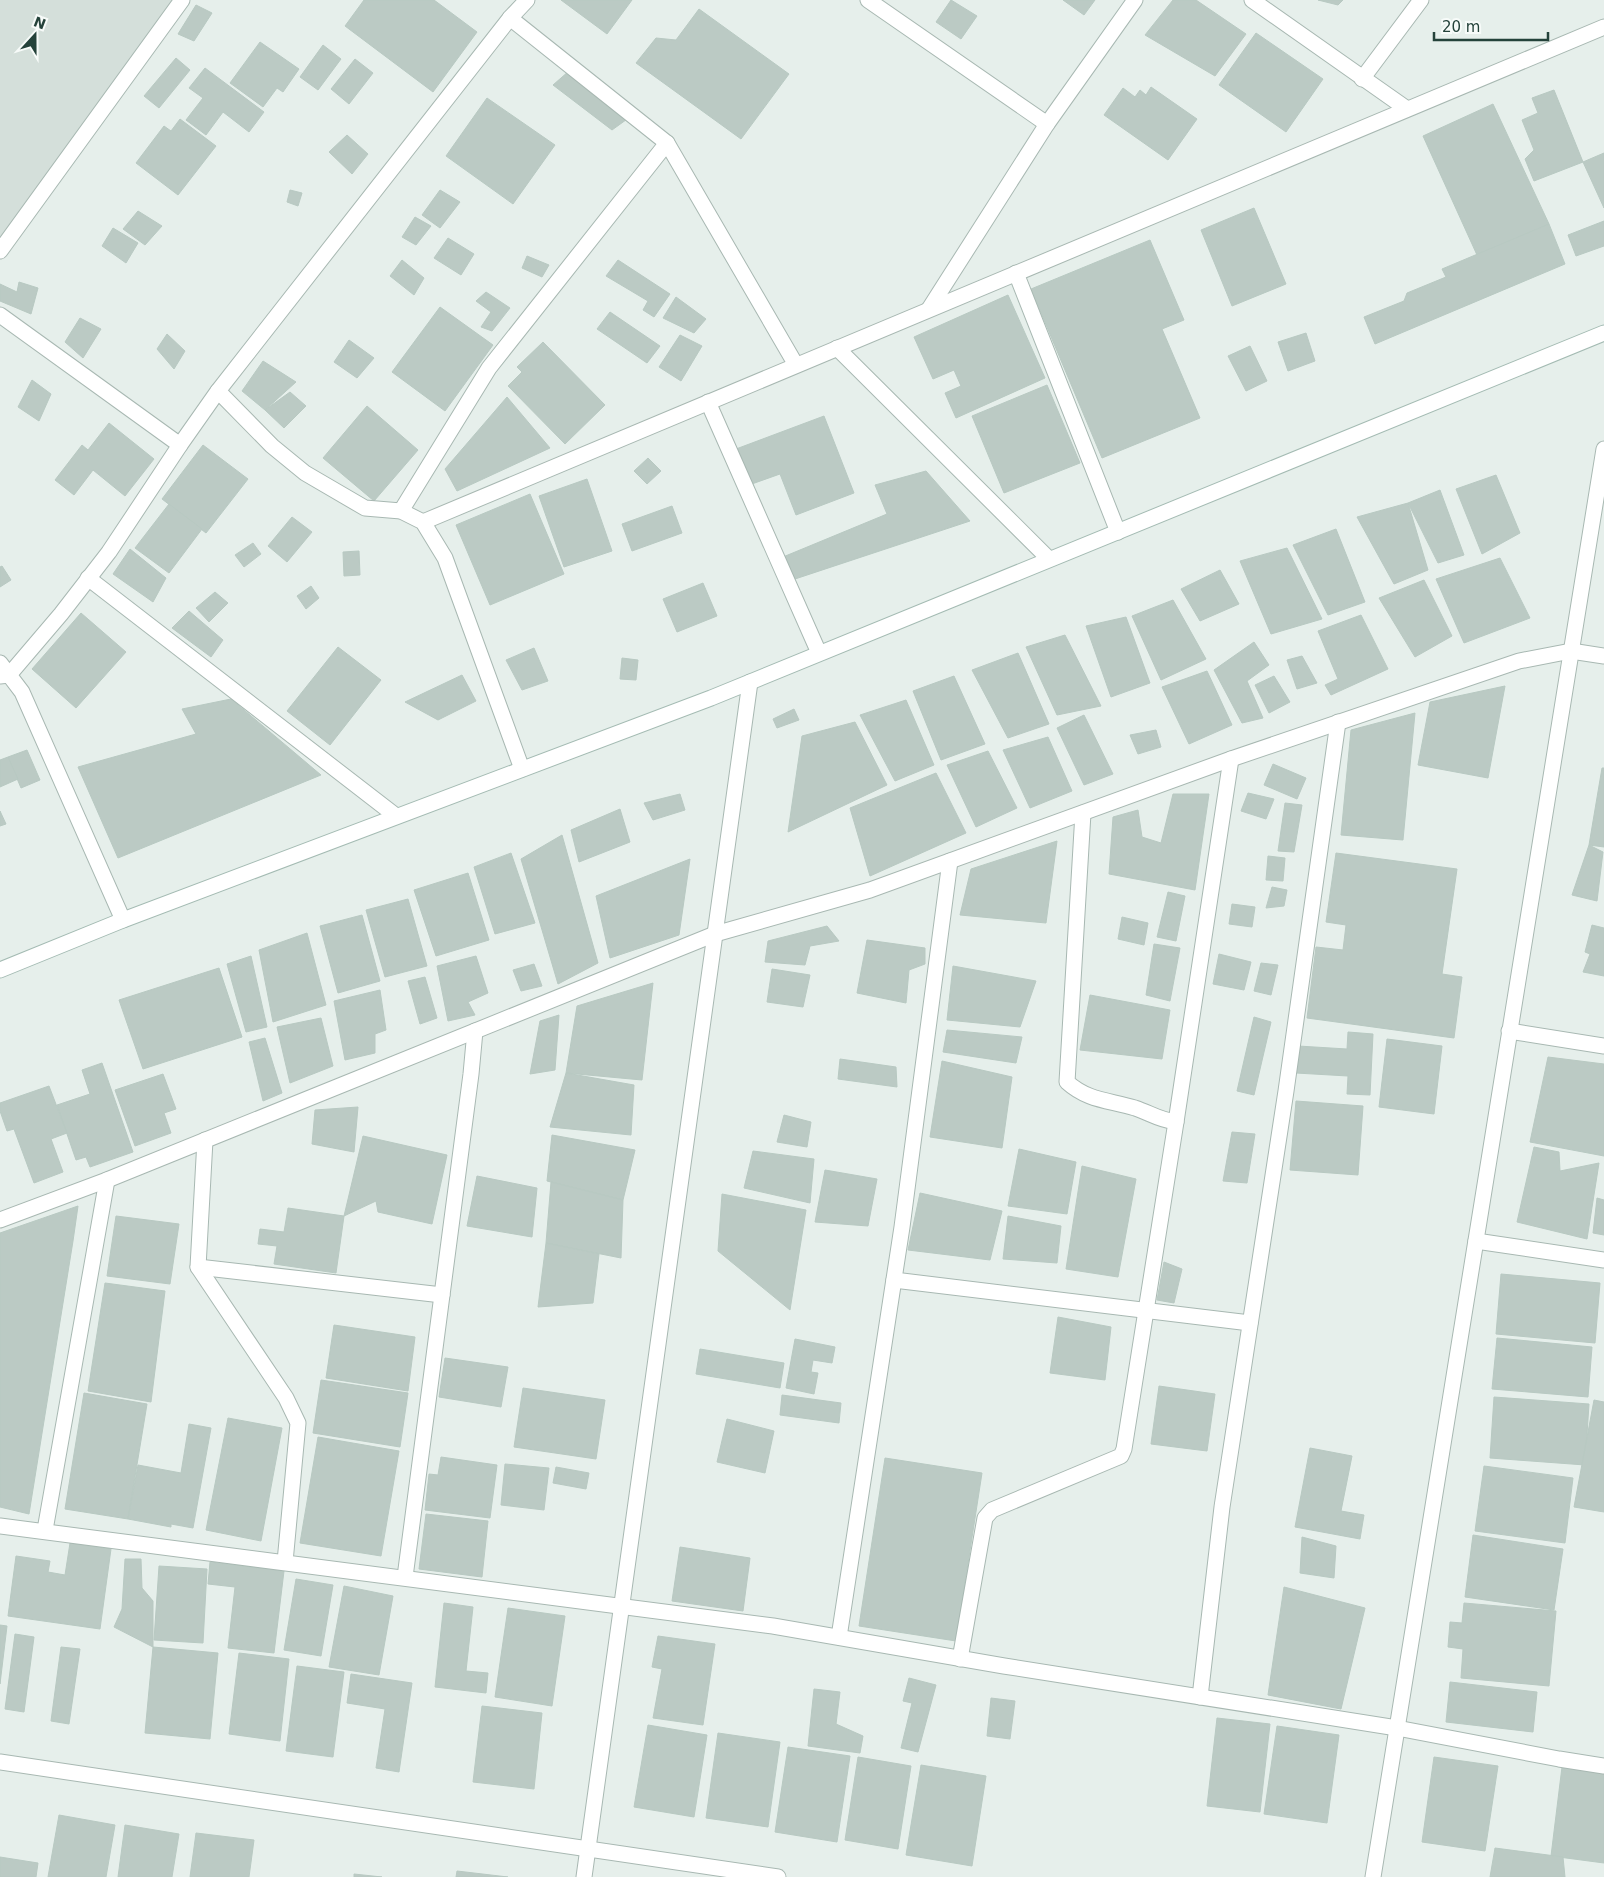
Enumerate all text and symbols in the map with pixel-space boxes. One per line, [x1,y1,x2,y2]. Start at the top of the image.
north arrow [10,10,60,60]
scale bar [1434,10,1548,42]
text: N [31,13,48,32]
text: 20 m [1442,18,1480,36]

